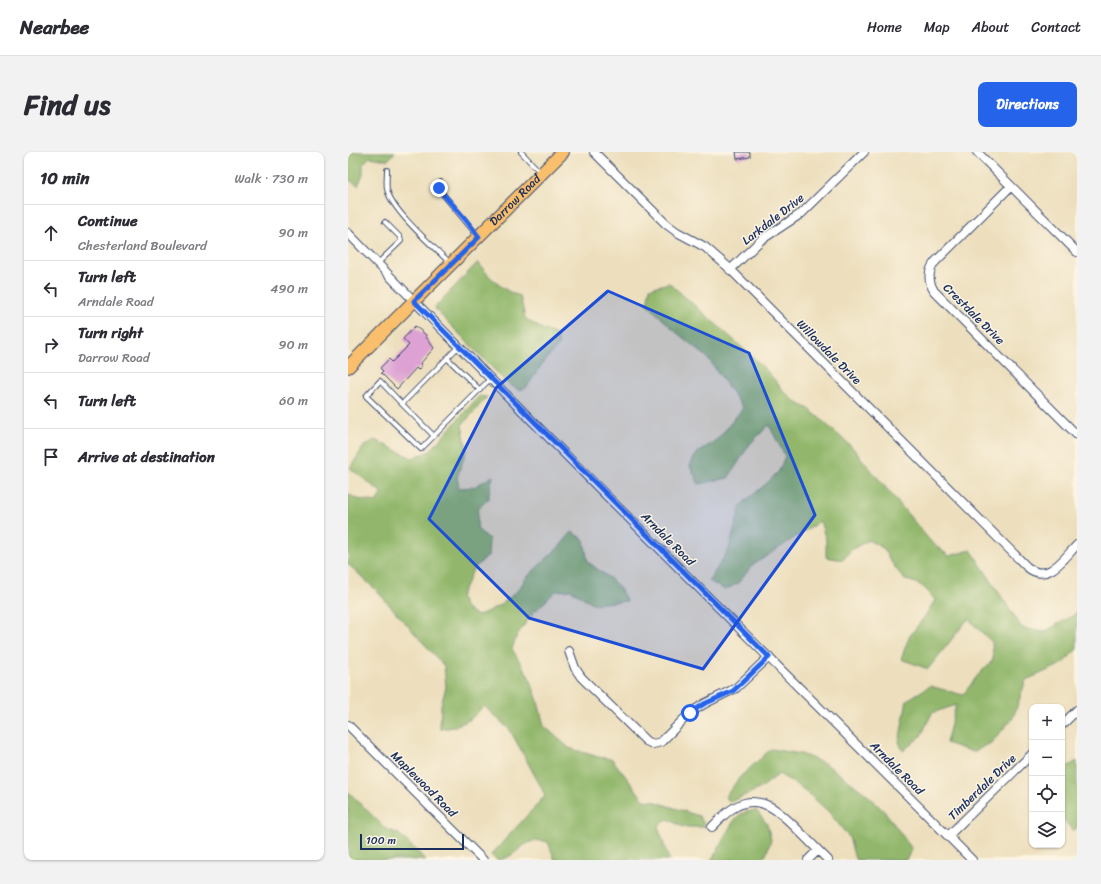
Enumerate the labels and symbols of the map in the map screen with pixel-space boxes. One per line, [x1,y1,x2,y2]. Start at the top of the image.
street label: Darrow Road [484,168,547,231]
route end [430,179,448,197]
street label: Larkdale Drive [737,187,809,251]
street label: Crestdale Drive [938,278,1010,350]
street label: Willowdale Drive [791,314,867,390]
street label: Arndale Road [635,506,701,572]
route start [681,704,699,722]
street label: Arndale Road [864,735,930,801]
street label: Maplewood Road [385,745,463,823]
street label: Timberdale Drive [943,748,1022,826]
scale bar [360,832,464,851]

